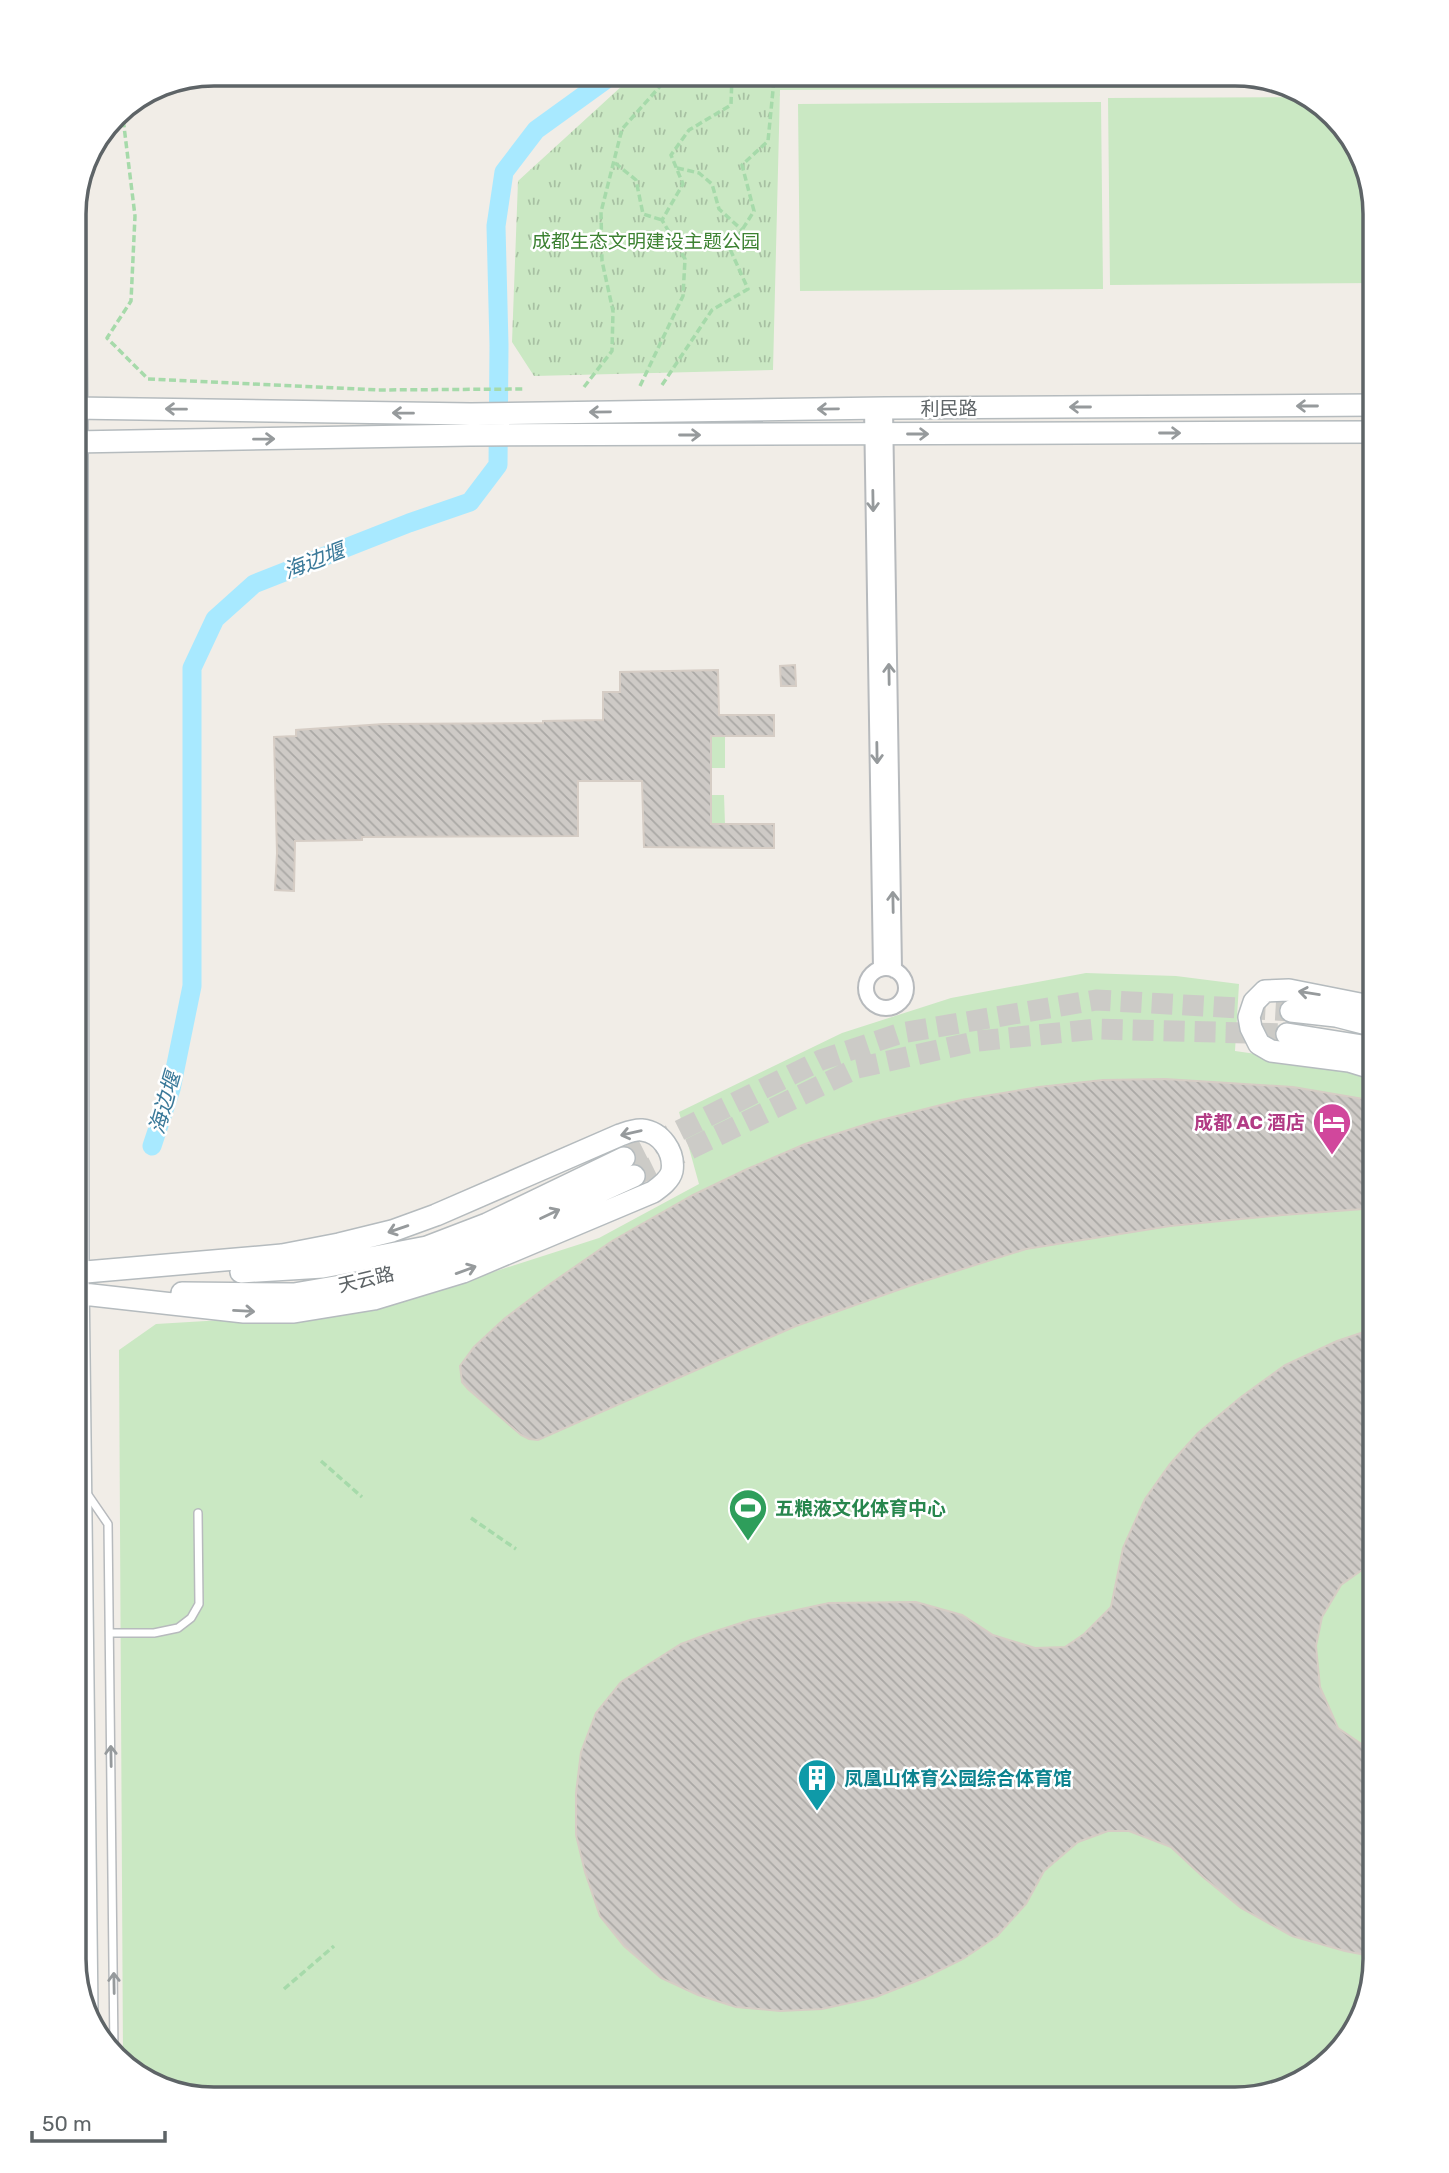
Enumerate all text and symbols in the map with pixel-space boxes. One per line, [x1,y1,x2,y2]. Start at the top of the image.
park label: 成都生态文明建设主题公园 [532,230,760,253]
street label: 利民路 [920,397,978,420]
one-way arrow [1296,399,1319,413]
one-way arrow [1069,400,1092,414]
one-way arrow [817,402,840,416]
one-way arrow [164,403,187,416]
one-way arrow [589,405,612,419]
one-way arrow [392,406,415,420]
one-way arrow [1158,426,1181,440]
one-way arrow [906,427,929,441]
one-way arrow [678,428,701,442]
one-way arrow [253,432,276,446]
one-way arrow [866,489,880,512]
water label: 海边堰 [280,536,351,583]
one-way arrow [882,663,896,686]
one-way arrow [870,741,884,764]
one-way arrow [886,890,899,913]
one-way arrow [1298,986,1321,999]
water label: 海边堰 [144,1066,186,1137]
hotel icon: 成都 AC 酒店 [1311,1101,1353,1156]
place label: 成都 AC 酒店 [1194,1111,1305,1134]
one-way arrow [620,1127,642,1140]
one-way arrow [539,1207,560,1220]
one-way arrow [388,1224,410,1236]
street label: 天云路 [336,1262,396,1297]
one-way arrow [454,1263,476,1276]
one-way arrow [232,1305,255,1318]
sports icon: 五粮液文化体育中心 [727,1487,769,1542]
place label: 五粮液文化体育中心 [775,1497,946,1520]
one-way arrow [104,1745,118,1768]
building icon: 凤凰山体育公园综合体育馆 [796,1757,838,1812]
place label: 凤凰山体育公园综合体育馆 [844,1767,1072,1790]
one-way arrow [107,1972,121,1995]
scale bar [32,2100,164,2144]
text: 50 m [42,2111,92,2136]

